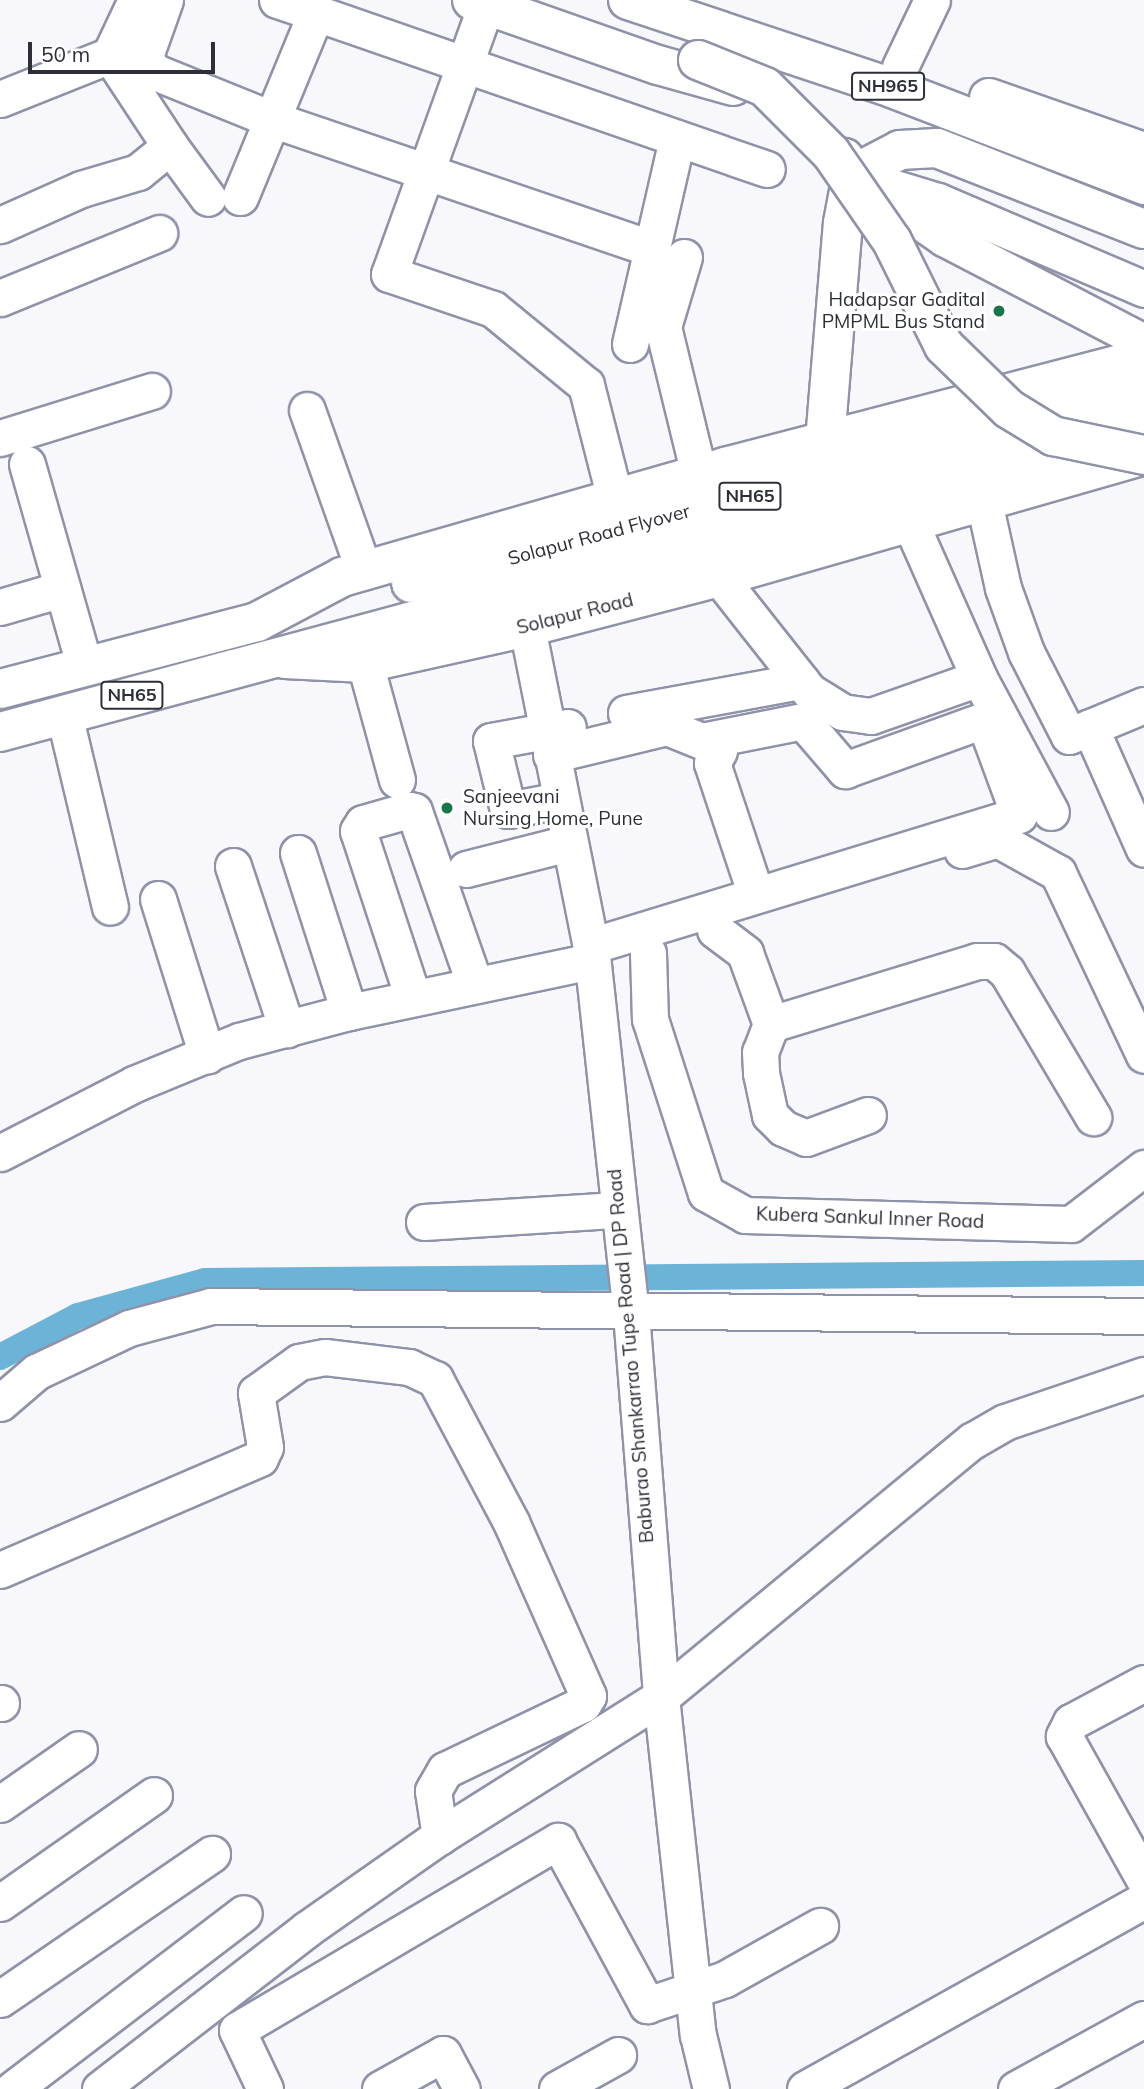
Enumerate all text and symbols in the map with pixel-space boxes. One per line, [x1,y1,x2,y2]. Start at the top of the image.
scale bar [32,28,219,72]
text: 50 m [41,41,90,67]
road number: NH965 [850,72,926,100]
place label: Hadapsar Gadital PMPML Bus Stand [822,289,985,333]
marker: Hadapsar Gadital PMPML Bus Stand [991,303,1007,319]
road number: NH65 [717,482,783,510]
street label: Solapur Road Flyover [506,500,692,570]
street label: Solapur Road [514,588,636,640]
road number: NH65 [99,680,165,710]
place label: Sanjeevani Nursing Home, Pune [463,786,643,830]
marker: Sanjeevani Nursing Home, Pune [437,798,457,818]
street label: Baburao Shankarrao Tupe Road | DP Road [603,1168,659,1544]
street label: Kubera Sankul Inner Road [756,1203,984,1233]

